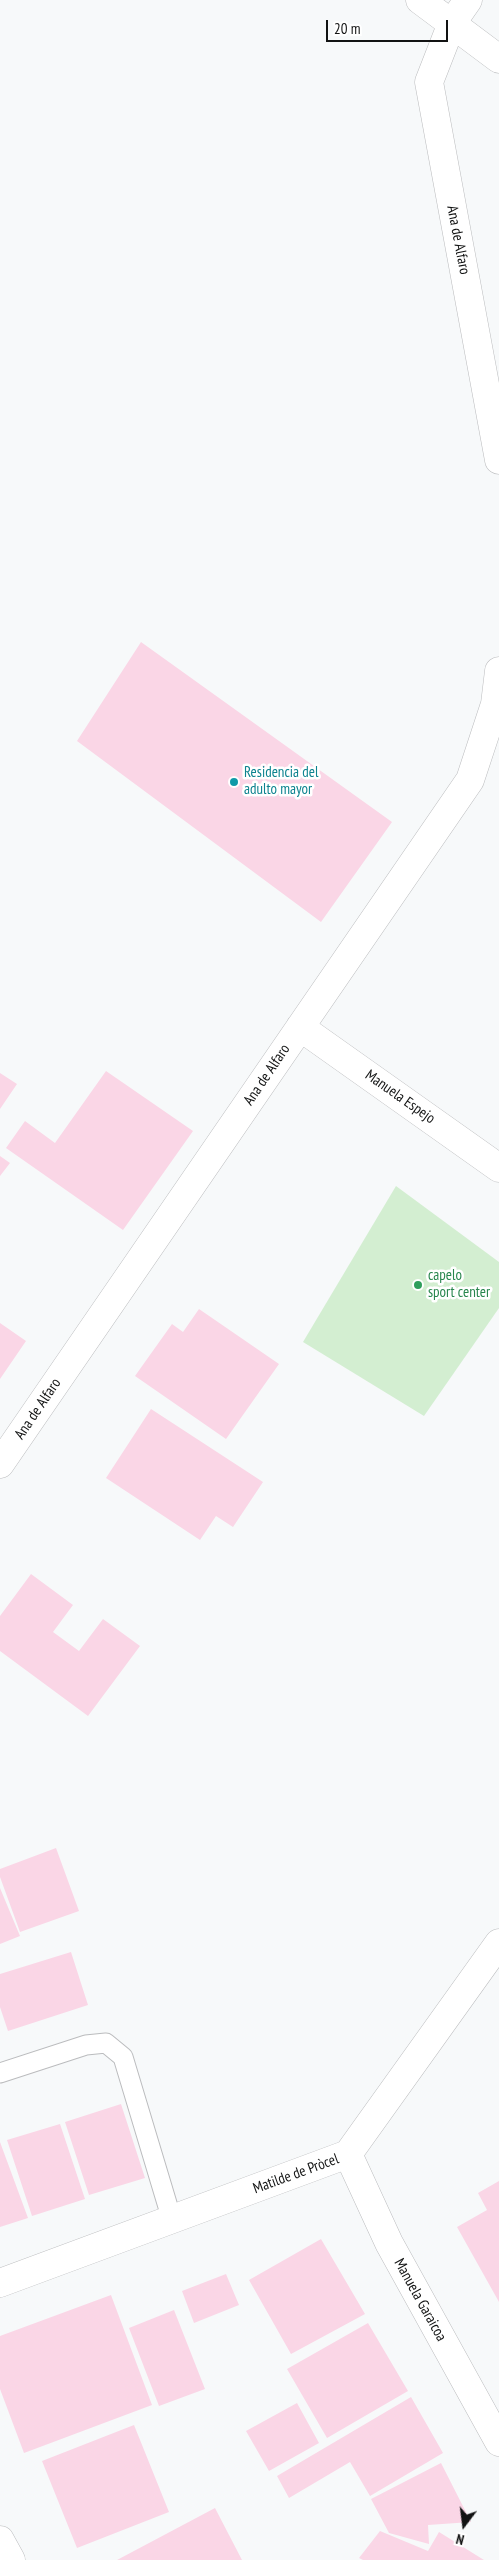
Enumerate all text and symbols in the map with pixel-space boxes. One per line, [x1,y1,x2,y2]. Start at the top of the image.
scale bar [329,10,452,42]
text: 20 m [334,19,360,38]
street label: Ana de Alfaro [443,204,473,276]
place label: Residencia del adulto mayor [244,764,318,799]
marker: Residencia del adulto mayor [228,776,240,788]
street label: Ana de Alfaro [240,1041,294,1109]
street label: Manuela Espejo [361,1066,439,1128]
place label: capelo sport center [428,1267,490,1302]
marker: capelo sport center [412,1279,424,1291]
street label: Ana de Alfaro [11,1375,65,1443]
street label: Matilde de Pròcel [251,2150,341,2198]
street label: Manuela Garaicoa [390,2255,450,2345]
north arrow [439,2500,489,2550]
text: N [454,2530,466,2549]

